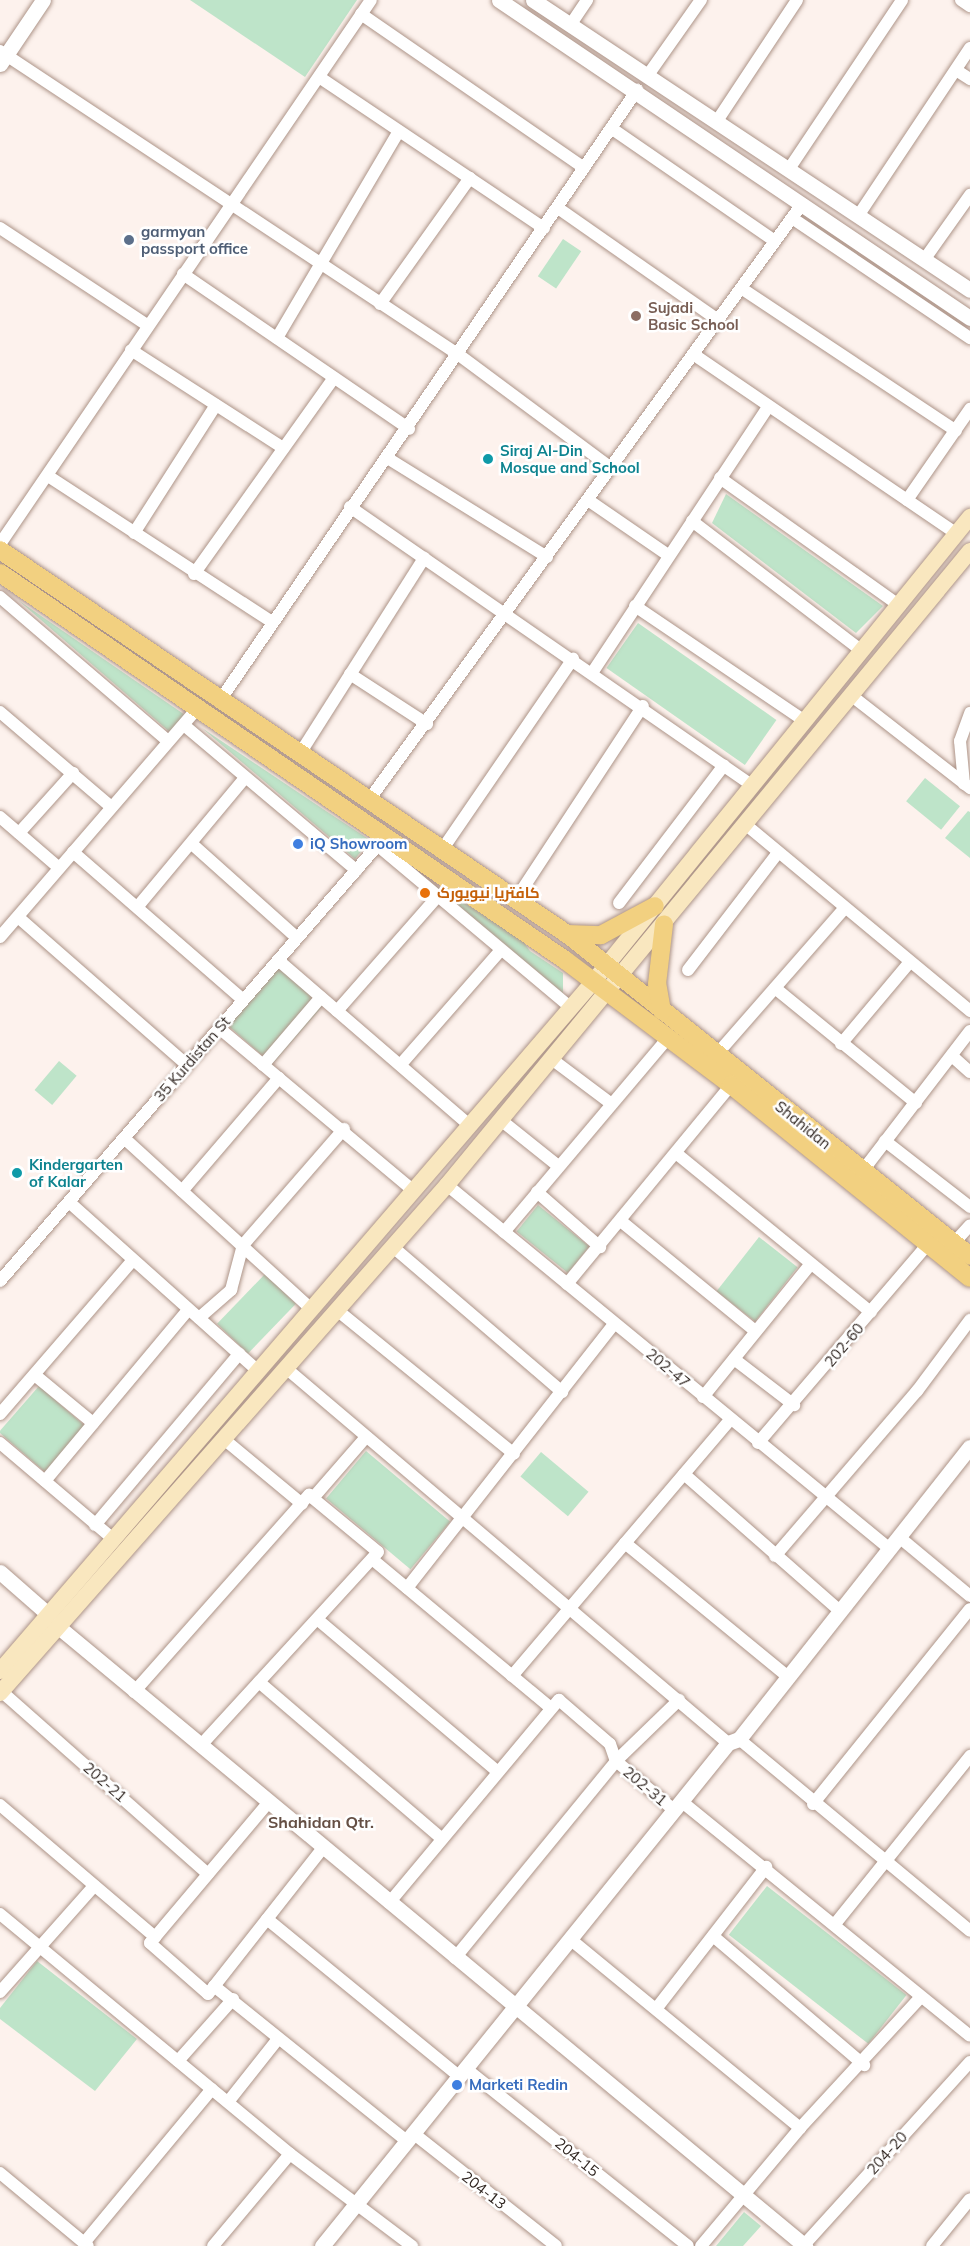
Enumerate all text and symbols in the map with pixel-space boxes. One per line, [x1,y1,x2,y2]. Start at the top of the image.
place label: garmyan passport office [141,222,248,257]
marker: garmyan passport office [122,233,136,247]
place label: Sujadi Basic School [648,298,739,333]
marker: Sujadi Basic School [629,309,643,323]
place label: Siraj Al-Din Mosque and School [500,441,640,476]
marker: Siraj Al-Din Mosque and School [481,452,495,466]
place label: iQ Showroom [310,835,408,853]
marker: iQ Showroom [291,837,305,851]
place label: کافتریا نیویورک [437,884,540,902]
marker: کافتریا نیویورک [418,886,432,900]
street label: 35 Kurdistan St [150,1013,234,1105]
street label: Shahidan [772,1097,834,1153]
place label: Kindergarten of Kalar [29,1155,123,1190]
marker: Kindergarten of Kalar [10,1166,24,1180]
street label: 202-60 [821,1320,867,1370]
street label: 202-47 [643,1345,693,1391]
street label: 202-21 [80,1758,130,1806]
street label: 202-31 [620,1763,670,1809]
district label: Shahidan Qtr. [268,1812,374,1832]
place label: Marketi Redin [469,2076,568,2094]
marker: Marketi Redin [450,2078,464,2092]
street label: 204-20 [863,2128,911,2178]
street label: 204-15 [551,2134,603,2180]
street label: 204-13 [458,2167,510,2213]

